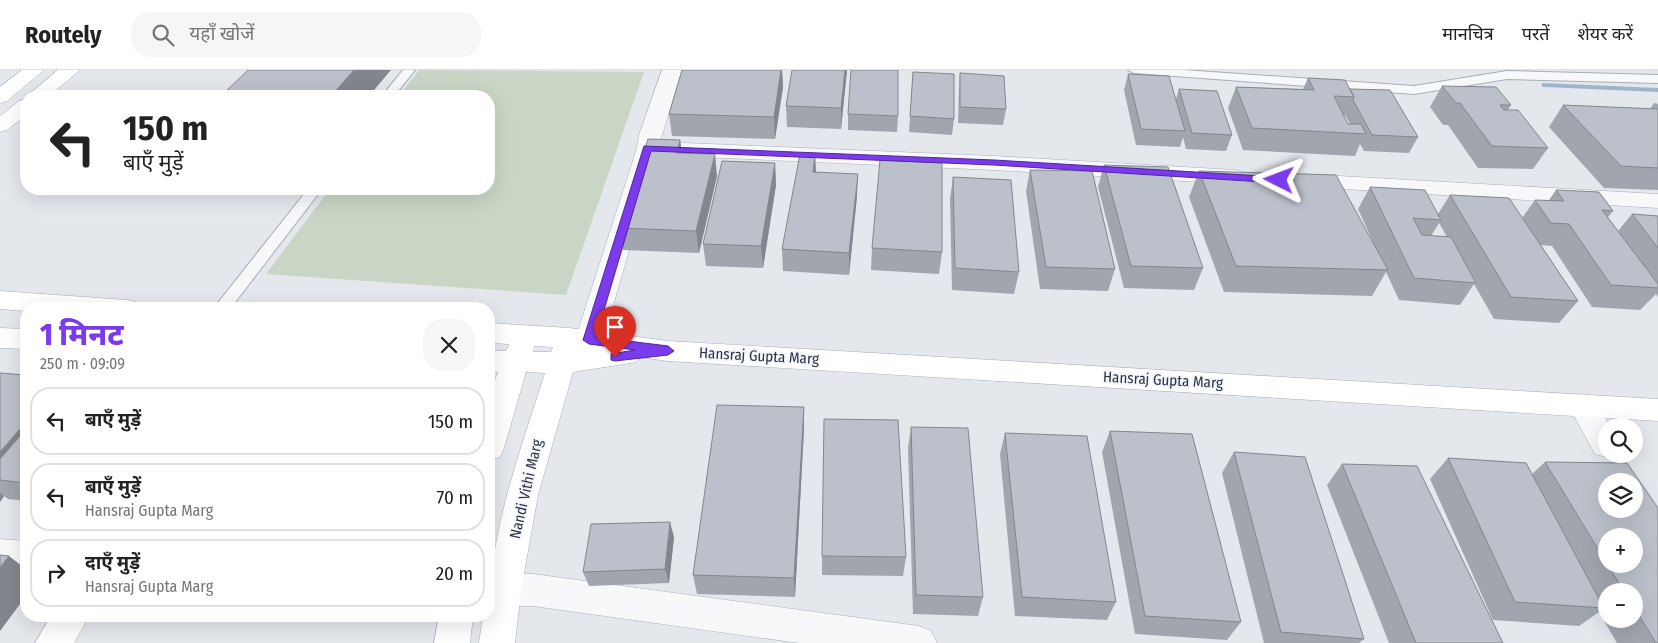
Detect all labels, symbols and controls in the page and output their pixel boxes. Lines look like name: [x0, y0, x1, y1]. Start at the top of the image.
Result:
search box: [131, 12, 481, 57]
text: Routely: [25, 21, 101, 49]
icon: search: [149, 21, 177, 49]
text: यहाँ खोजें: [189, 22, 254, 45]
text: मानचित्र: [1442, 23, 1494, 45]
text: परतें: [1522, 23, 1550, 45]
text: शेयर करें: [1578, 23, 1633, 45]
text: 150 m: [123, 107, 208, 149]
icon: left: [40, 110, 105, 175]
text: बाएँ मुड़ें: [123, 149, 184, 176]
position arrow: [1252, 153, 1304, 205]
pin: [594, 306, 636, 357]
icon: arrive: [601, 313, 629, 341]
text: 1 मिनट: [40, 317, 124, 353]
button: close: [423, 319, 475, 371]
street label: Hansraj Gupta Marg: [699, 344, 819, 368]
text: 250 m · 09:09: [40, 354, 125, 373]
street label: Hansraj Gupta Marg: [1103, 368, 1223, 392]
icon: left: [42, 407, 70, 435]
text: बाएँ मुड़ें: [85, 408, 141, 431]
text: 150 m: [428, 410, 473, 433]
map controls: [1598, 418, 1643, 628]
button: search: [1598, 418, 1643, 463]
street label: Nandi Vithi Marg: [506, 438, 546, 540]
button: layers: [1598, 473, 1643, 518]
text: बाएँ मुड़ें: [85, 475, 141, 498]
icon: left: [42, 483, 70, 511]
text: 70 m: [437, 486, 473, 509]
text: Hansraj Gupta Marg: [85, 501, 213, 520]
button: +: [1598, 528, 1643, 573]
text: दाएँ मुड़ें: [85, 551, 140, 574]
icon: right: [42, 559, 70, 587]
text: 20 m: [436, 562, 473, 585]
text: Hansraj Gupta Marg: [85, 577, 213, 596]
button: −: [1598, 583, 1643, 628]

